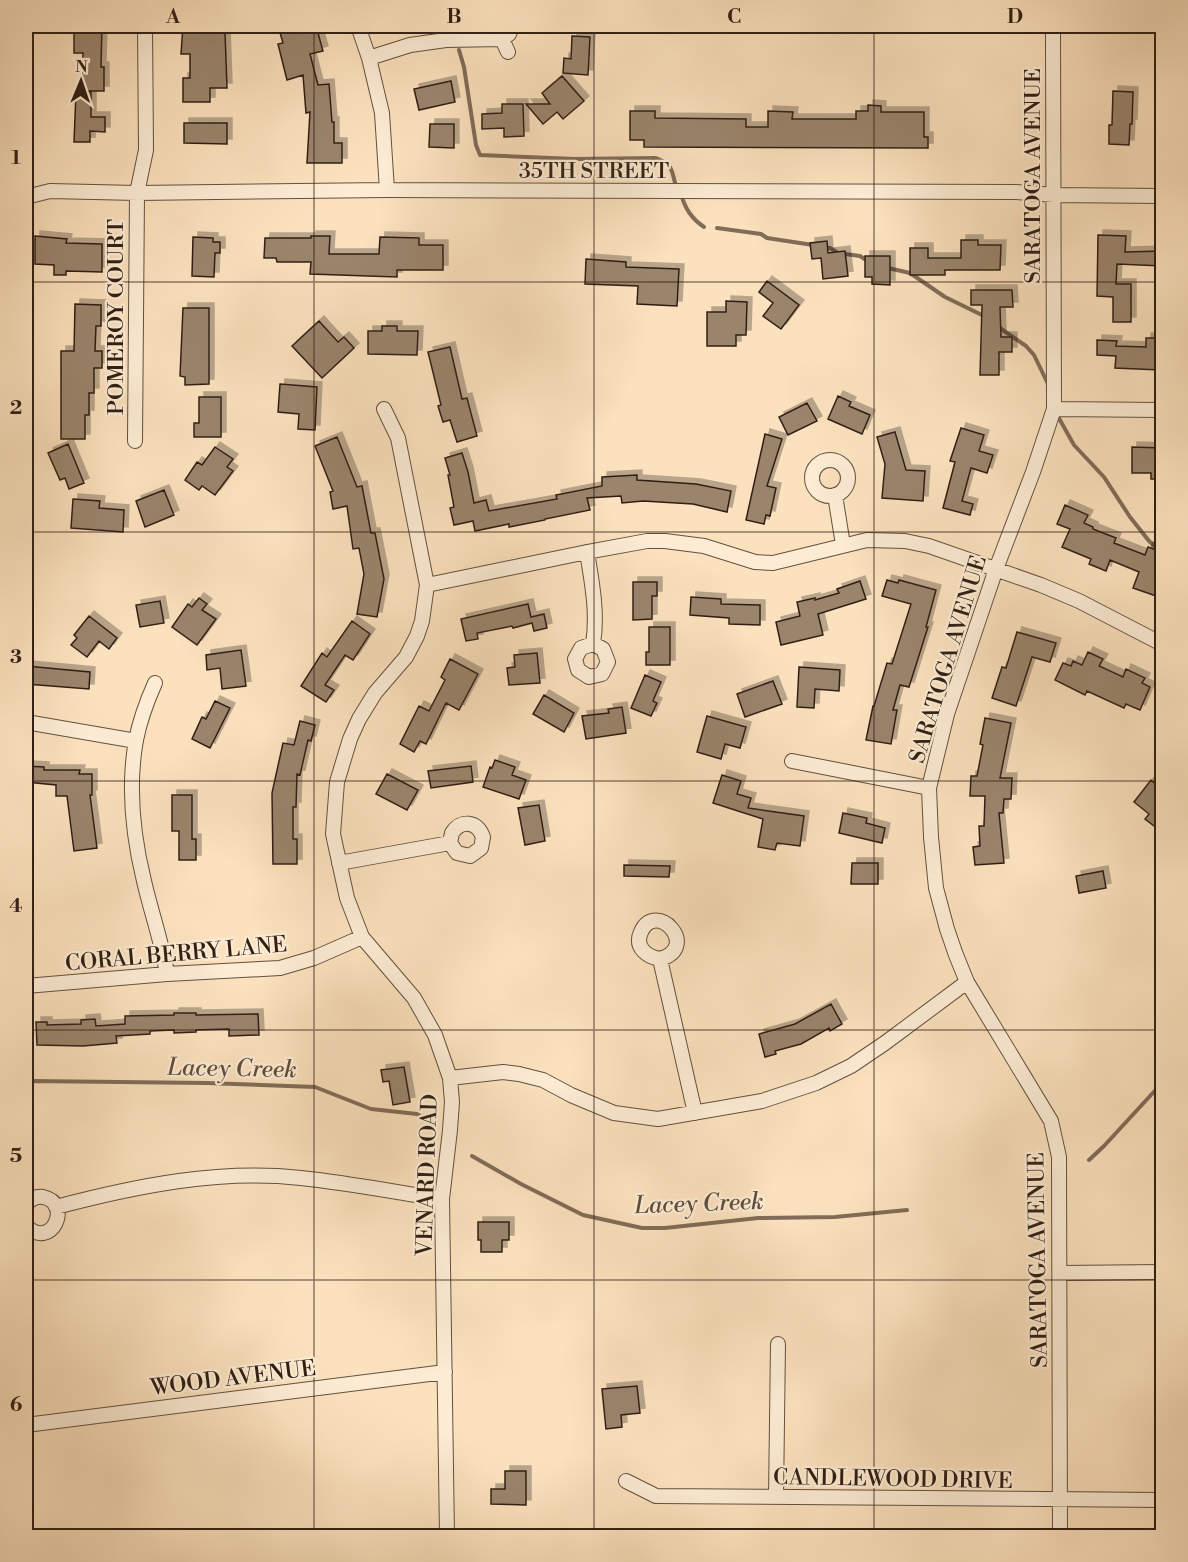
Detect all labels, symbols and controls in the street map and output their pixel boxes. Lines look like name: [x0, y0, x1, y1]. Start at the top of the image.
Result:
text: A: [165, 5, 181, 30]
text: B: [446, 5, 462, 30]
text: C: [727, 5, 741, 30]
text: D: [1007, 5, 1023, 30]
north arrow: [51, 51, 111, 111]
text: N: [75, 57, 89, 77]
street label: SARATOGA AVENUE: [1020, 68, 1047, 284]
text: 1: [11, 146, 21, 171]
street label: 35TH STREET: [519, 158, 669, 185]
street label: POMEROY COURT: [103, 219, 130, 415]
text: 2: [10, 396, 22, 421]
street label: SARATOGA AVENUE: [904, 552, 993, 767]
text: 3: [10, 645, 22, 670]
text: 4: [9, 894, 23, 919]
street label: CORAL BERRY LANE: [64, 931, 288, 978]
water label: Lacey Creek: [166, 1053, 297, 1085]
street label: VENARD ROAD: [411, 1093, 444, 1258]
text: 5: [10, 1144, 22, 1169]
street label: SARATOGA AVENUE: [1023, 1152, 1054, 1368]
water label: Lacey Creek: [633, 1187, 764, 1221]
street label: WOOD AVENUE: [148, 1355, 317, 1402]
text: 6: [10, 1393, 23, 1418]
street label: CANDLEWOOD DRIVE: [773, 1464, 1013, 1495]

